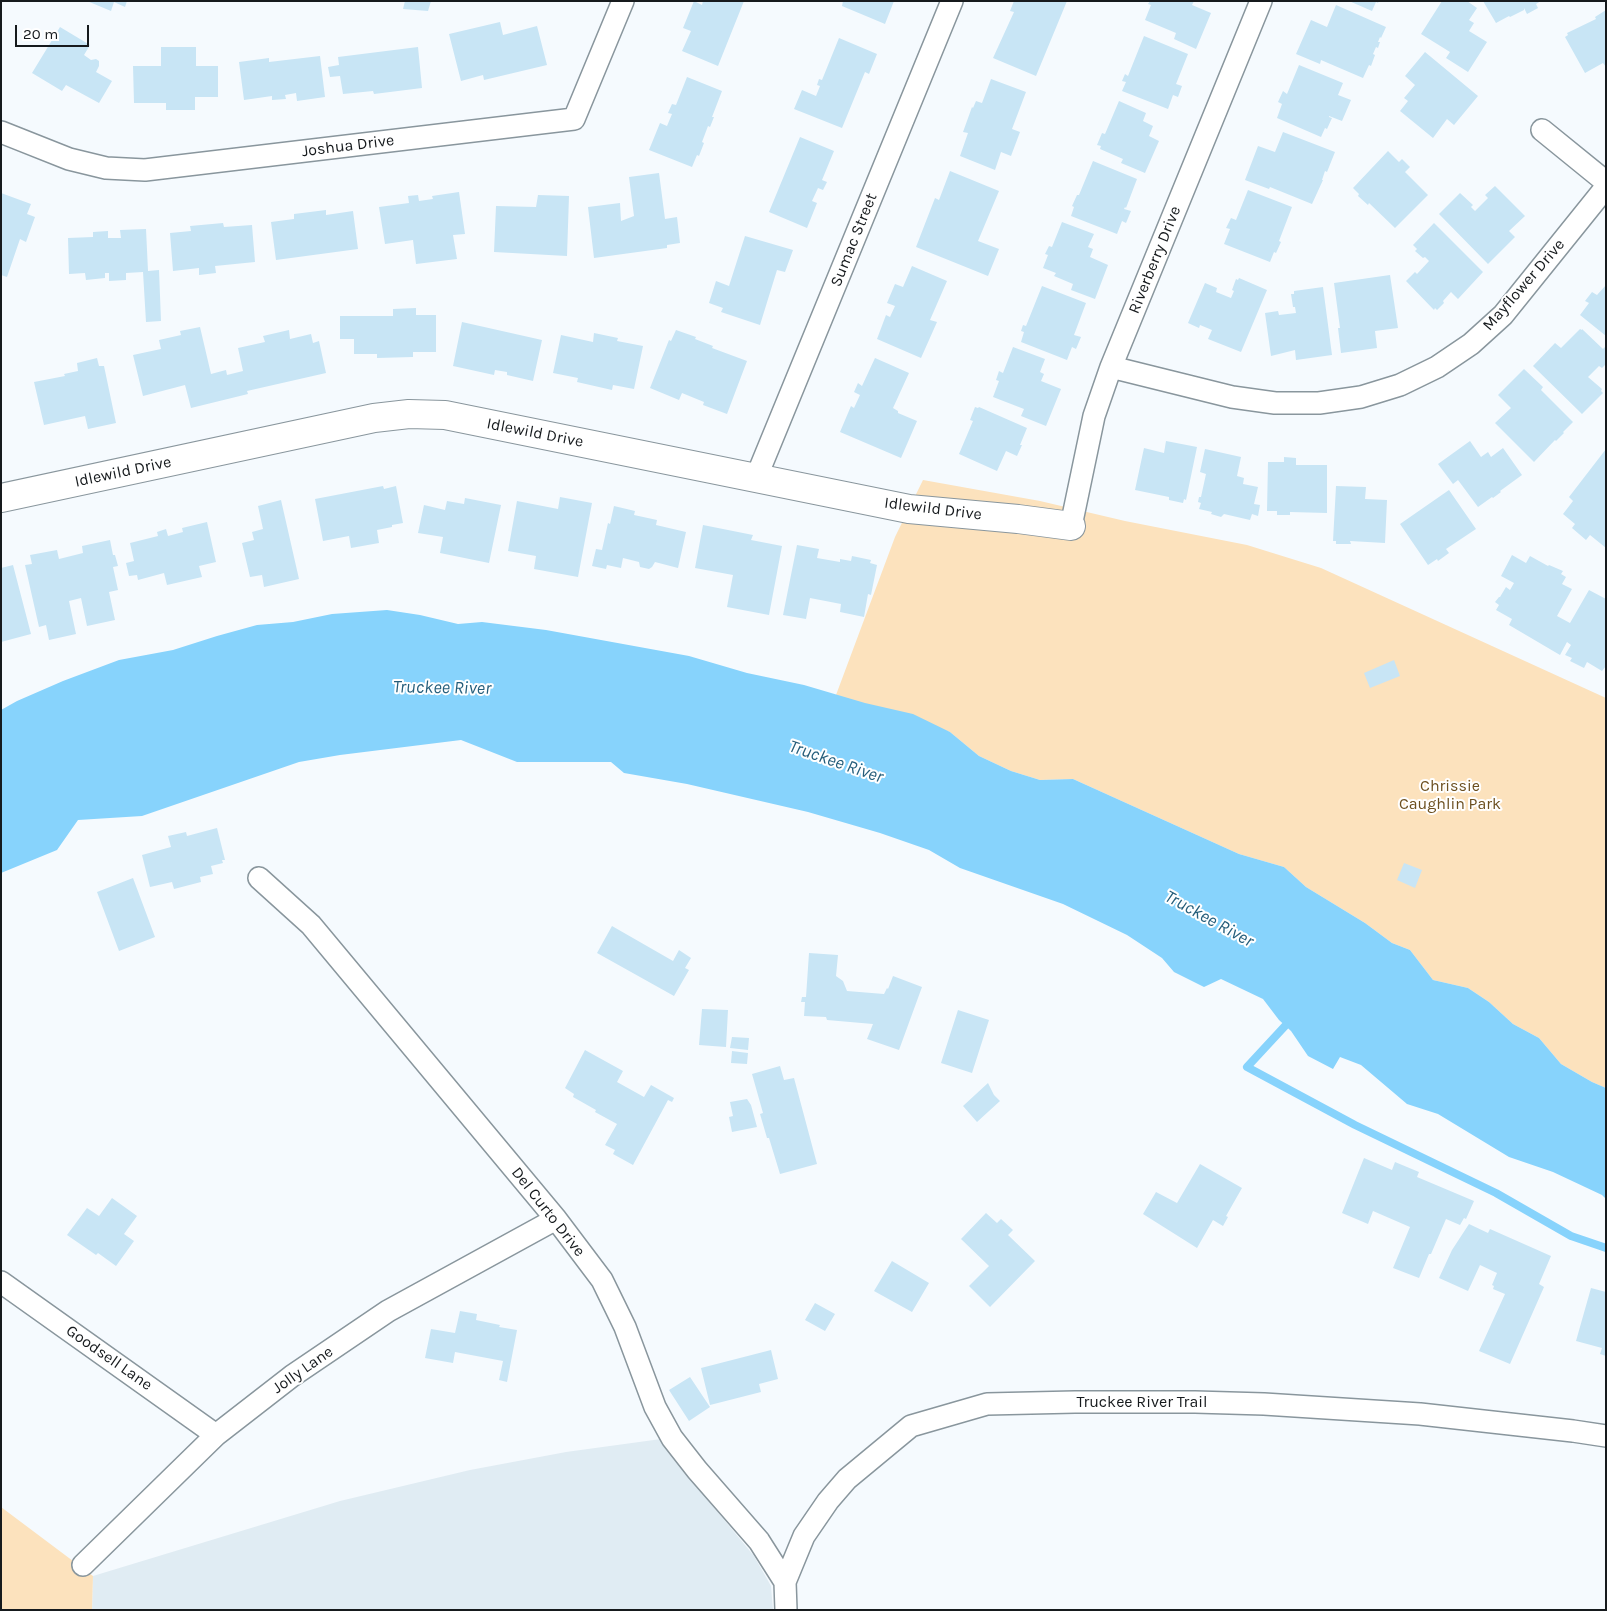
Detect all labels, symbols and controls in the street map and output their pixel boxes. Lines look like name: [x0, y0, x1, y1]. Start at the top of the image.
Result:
scale bar: [18, 15, 91, 47]
text: 20 m: [23, 25, 58, 43]
street label: Joshua Drive: [301, 131, 395, 161]
street label: Sumac Street: [827, 190, 881, 290]
street label: Riverberry Drive: [1125, 203, 1185, 317]
street label: Mayflower Drive: [1479, 235, 1569, 335]
street label: Idlewild Drive: [485, 414, 585, 452]
street label: Idlewild Drive: [73, 452, 173, 492]
street label: Idlewild Drive: [883, 493, 983, 525]
water label: Truckee River: [393, 676, 491, 700]
water label: Truckee River: [786, 736, 886, 788]
park label: Chrissie Caughlin Park: [1399, 776, 1501, 814]
water label: Truckee River: [1161, 886, 1257, 952]
street label: Del Curto Drive: [507, 1163, 589, 1261]
street label: Goodsell Lane: [62, 1321, 156, 1395]
street label: Jolly Lane: [269, 1342, 337, 1398]
street label: Truckee River Trail: [1077, 1392, 1207, 1412]

